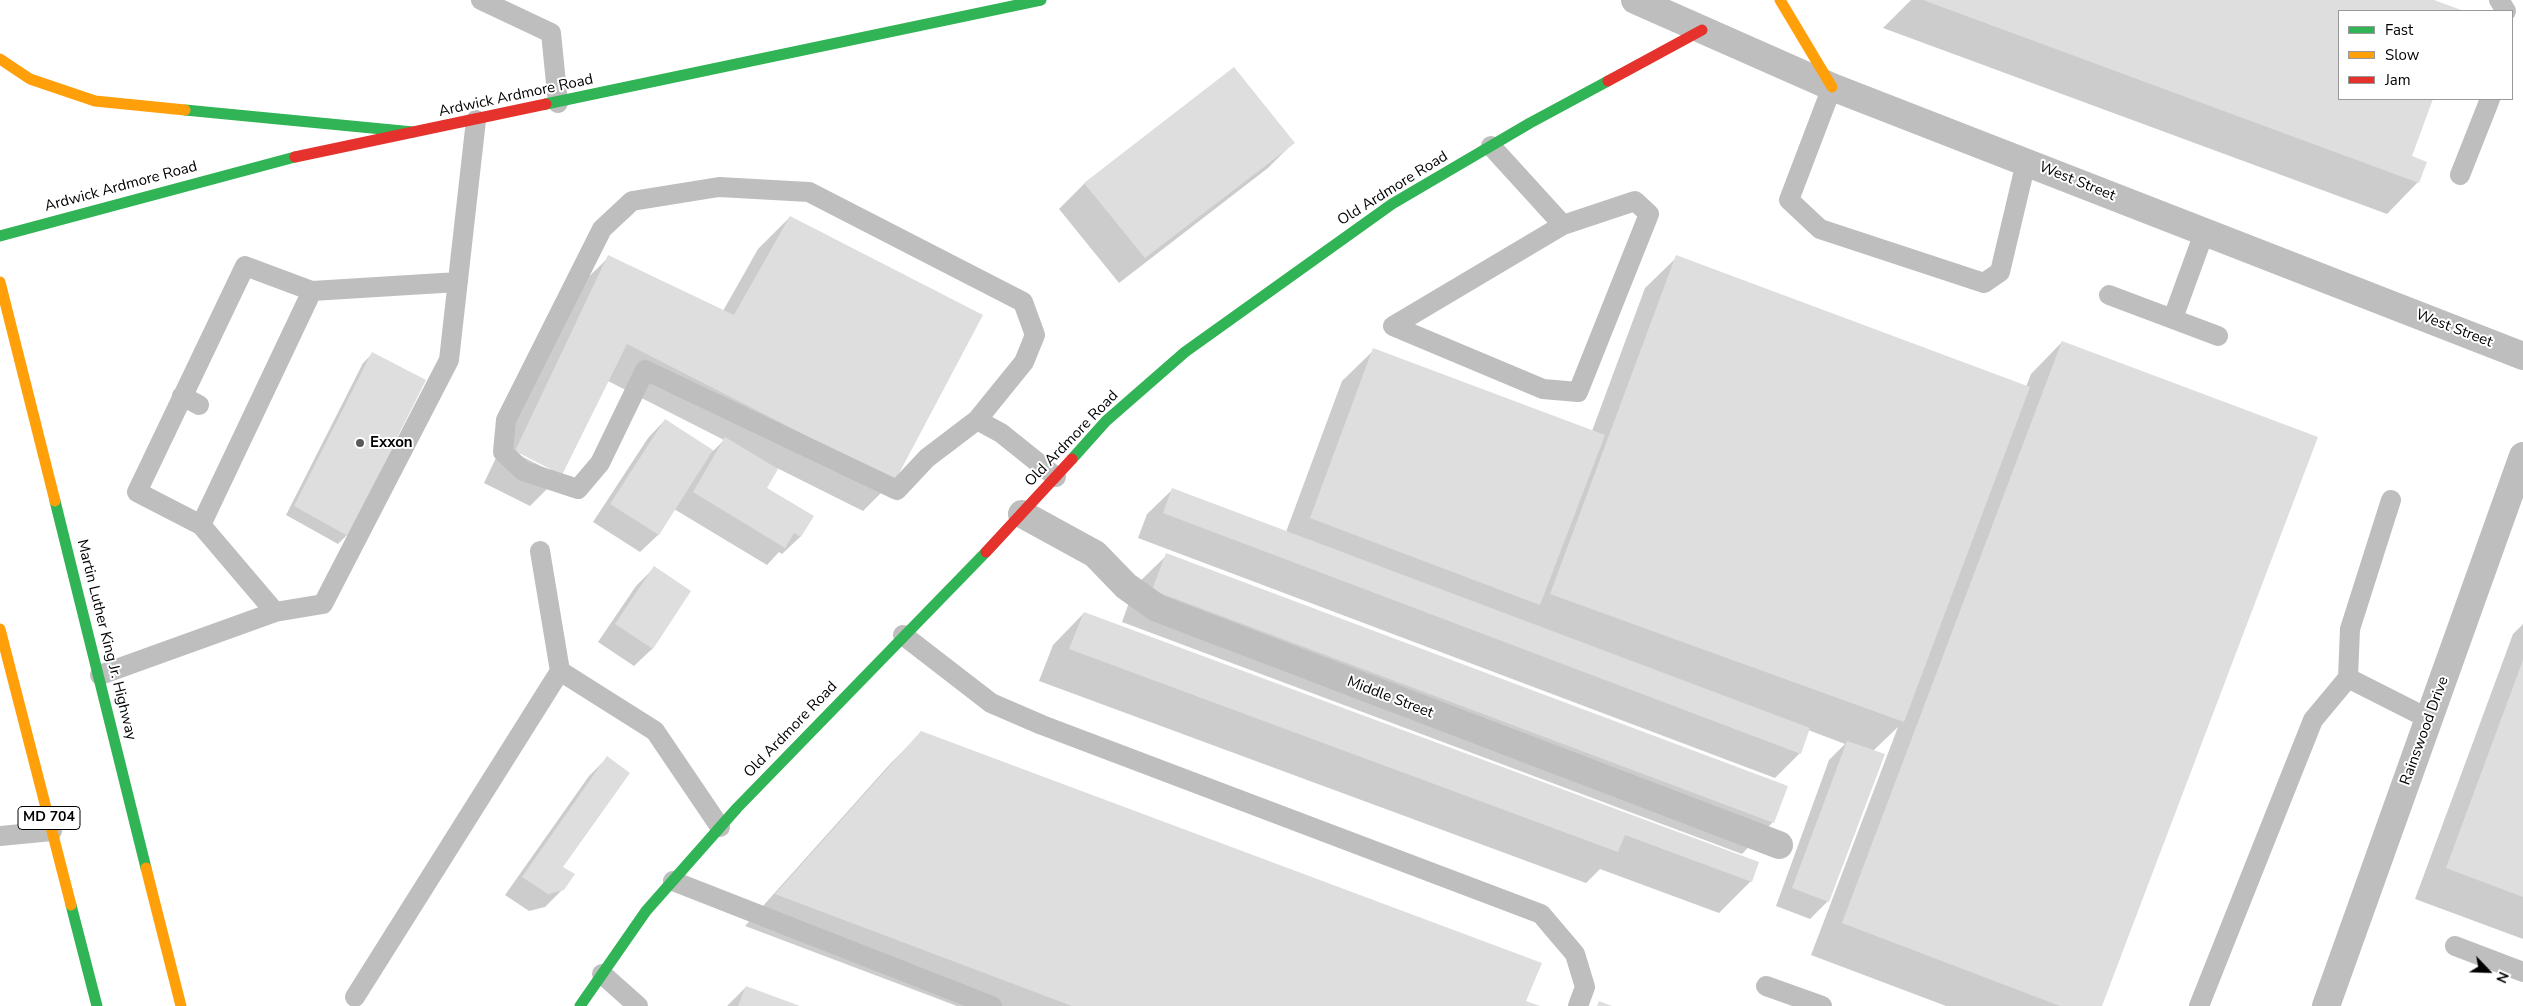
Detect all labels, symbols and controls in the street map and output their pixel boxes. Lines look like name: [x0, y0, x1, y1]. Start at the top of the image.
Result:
legend: [2338, 10, 2513, 100]
text: Fast: [2385, 20, 2413, 40]
text: Slow: [2385, 45, 2419, 65]
text: Jam: [2385, 70, 2411, 90]
street label: Ardwick Ardmore Road: [437, 71, 595, 121]
street label: Old Ardmore Road: [1335, 148, 1451, 230]
street label: Ardwick Ardmore Road: [43, 158, 199, 216]
street label: West Street: [2036, 159, 2118, 205]
street label: West Street: [2413, 306, 2495, 352]
street label: Old Ardmore Road: [1022, 387, 1122, 491]
place label: Exxon: [370, 434, 413, 452]
marker: Exxon: [354, 437, 366, 449]
street label: Martin Luther King Jr. Highway: [72, 538, 140, 742]
street label: Middle Street: [1344, 673, 1436, 723]
street label: Rainswood Drive: [2397, 674, 2453, 788]
street label: Old Ardmore Road: [741, 678, 841, 782]
road number: MD 704: [18, 806, 80, 830]
north arrow: [2463, 946, 2513, 996]
text: N: [2491, 969, 2513, 986]

